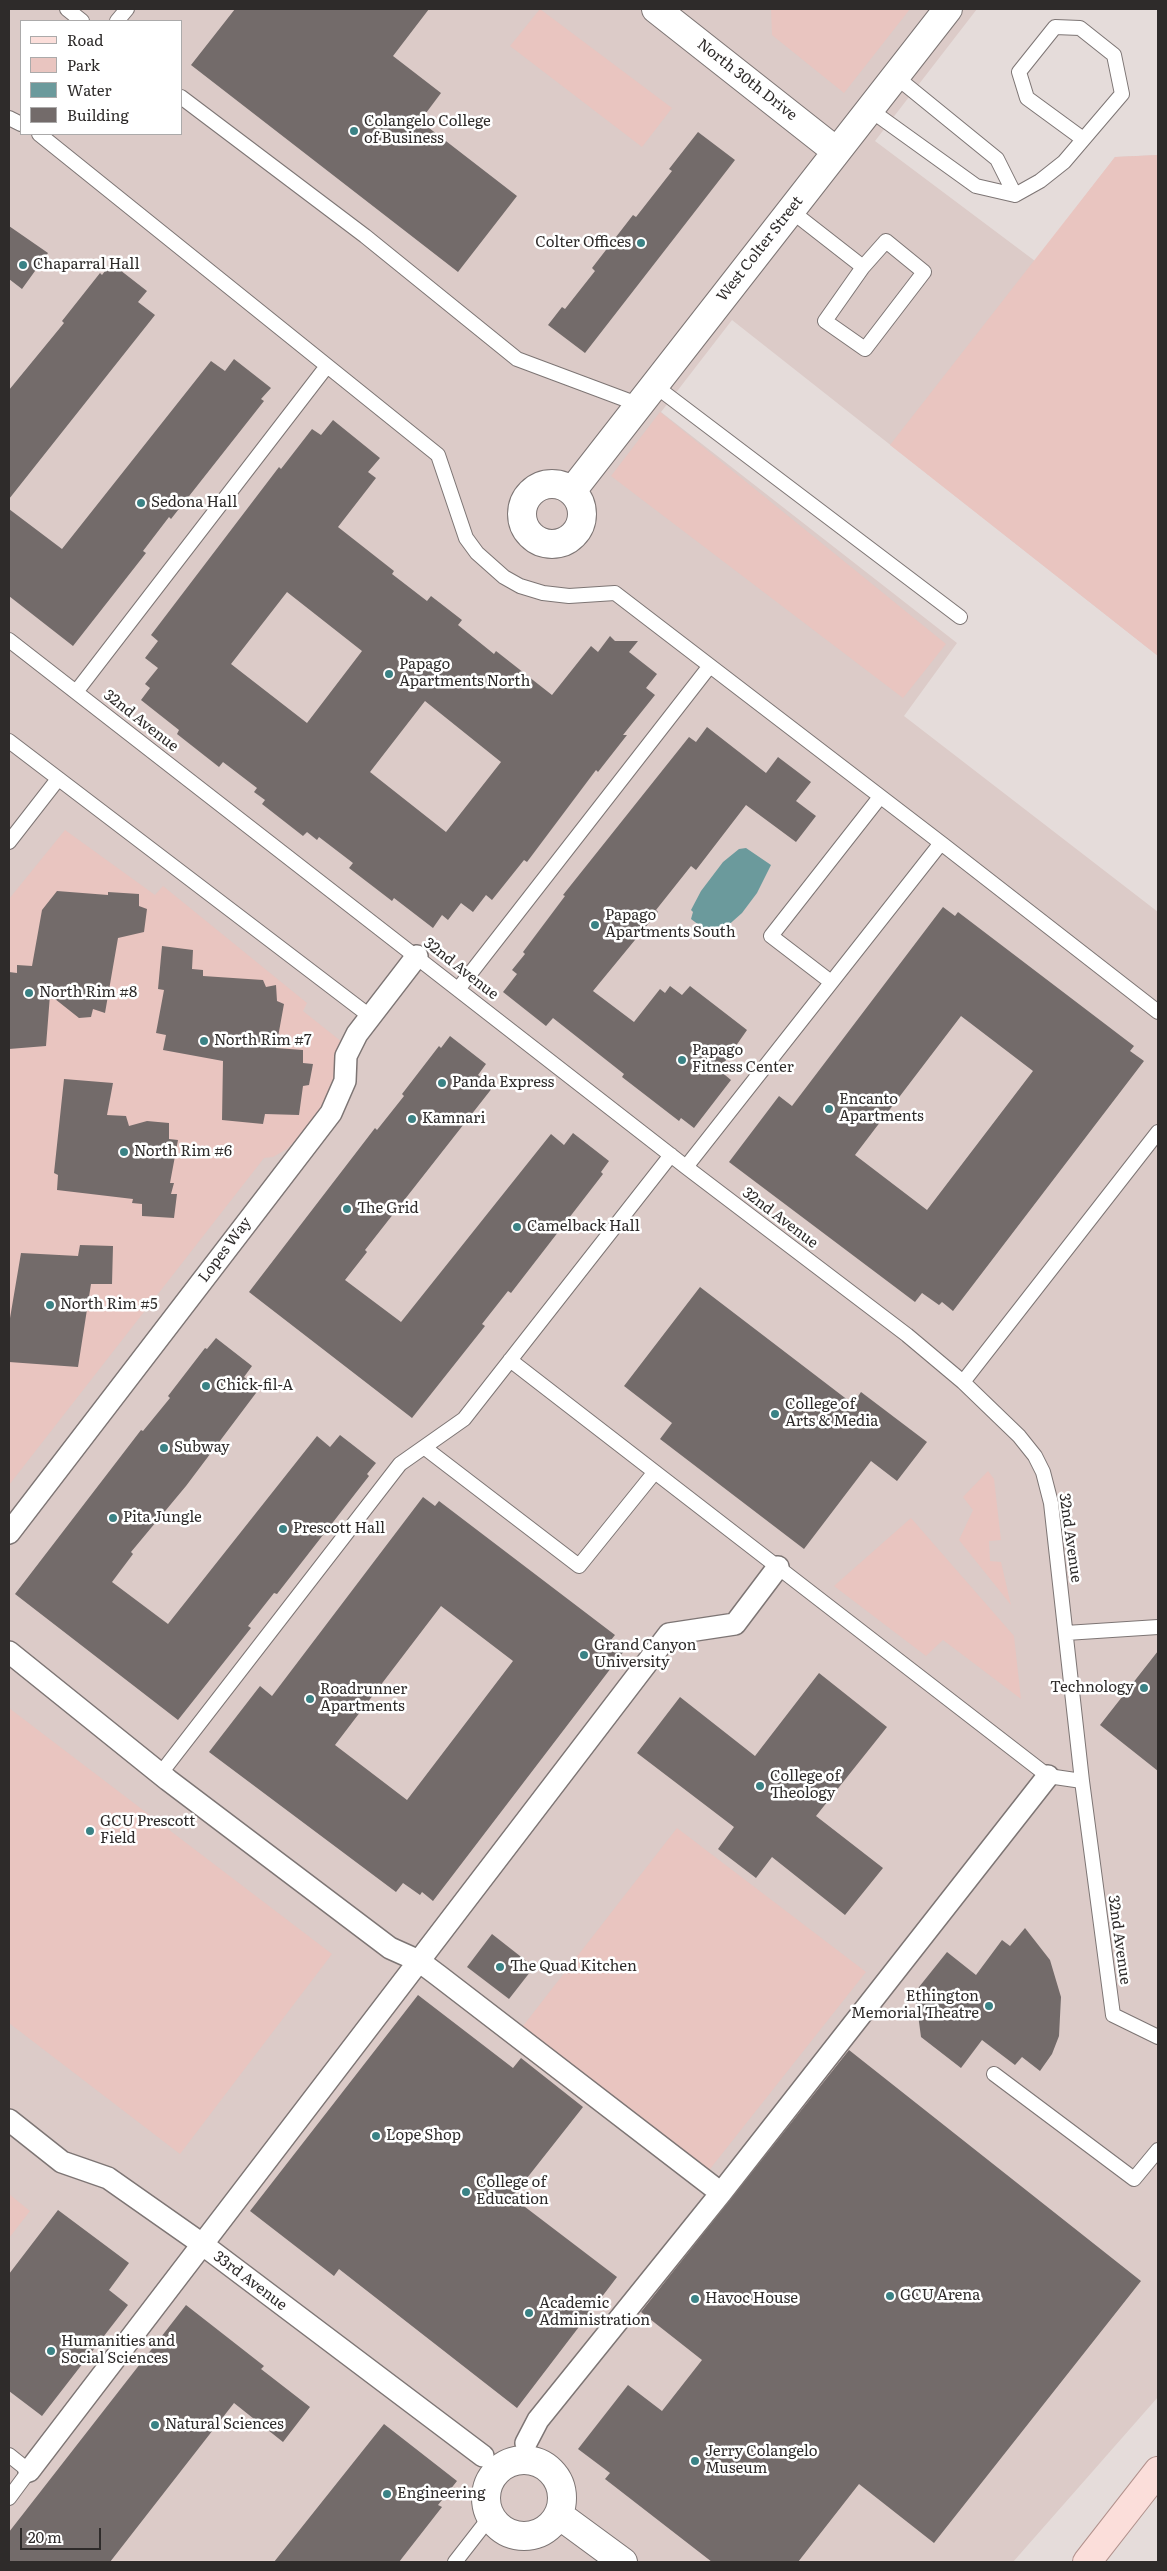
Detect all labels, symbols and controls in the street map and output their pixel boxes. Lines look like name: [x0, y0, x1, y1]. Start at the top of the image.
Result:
legend: [20, 20, 182, 135]
text: Road: [67, 28, 103, 51]
street label: North 30th Drive: [694, 35, 800, 125]
text: Park: [67, 53, 100, 76]
text: Water: [67, 78, 112, 101]
text: Building: [67, 103, 129, 126]
place label: Colangelo College of Business: [364, 113, 491, 148]
marker: Colangelo College of Business: [348, 125, 360, 137]
street label: West Colter Street: [713, 193, 807, 305]
place label: Colter Offices: [535, 234, 631, 252]
marker: Colter Offices: [635, 237, 647, 249]
place label: Chaparral Hall: [33, 256, 139, 274]
marker: Chaparral Hall: [17, 259, 29, 271]
place label: Sedona Hall: [151, 494, 237, 512]
marker: Sedona Hall: [135, 497, 147, 509]
place label: Papago Apartments North: [399, 656, 530, 691]
marker: Papago Apartments North: [383, 668, 395, 680]
street label: 32nd Avenue: [100, 686, 182, 756]
place label: Papago Apartments South: [605, 907, 736, 942]
marker: Papago Apartments South: [589, 919, 601, 931]
street label: 32nd Avenue: [420, 934, 502, 1004]
place label: North Rim #8: [39, 984, 137, 1002]
marker: North Rim #8: [23, 987, 35, 999]
place label: North Rim #7: [214, 1032, 312, 1050]
marker: North Rim #7: [198, 1035, 210, 1047]
place label: Papago Fitness Center: [692, 1042, 794, 1077]
marker: Papago Fitness Center: [676, 1054, 688, 1066]
place label: Panda Express: [452, 1074, 554, 1092]
marker: Panda Express: [436, 1077, 448, 1089]
place label: Encanto Apartments: [839, 1091, 924, 1126]
marker: Encanto Apartments: [823, 1103, 835, 1115]
place label: Kamnari: [422, 1110, 485, 1128]
marker: Kamnari: [406, 1113, 418, 1125]
place label: North Rim #6: [134, 1143, 232, 1161]
marker: North Rim #6: [118, 1146, 130, 1158]
street label: 32nd Avenue: [739, 1184, 821, 1252]
place label: The Grid: [357, 1200, 419, 1218]
marker: The Grid: [341, 1203, 353, 1215]
street label: Lopes Way: [195, 1214, 255, 1286]
place label: Camelback Hall: [527, 1218, 640, 1236]
marker: Camelback Hall: [511, 1221, 523, 1233]
place label: North Rim #5: [60, 1296, 158, 1314]
marker: North Rim #5: [44, 1299, 56, 1311]
place label: Chick-fil-A: [216, 1377, 293, 1395]
marker: Chick-fil-A: [200, 1380, 212, 1392]
place label: College of Arts & Media: [785, 1396, 878, 1431]
marker: College of Arts & Media: [769, 1408, 781, 1420]
place label: Subway: [174, 1439, 230, 1457]
marker: Subway: [158, 1442, 170, 1454]
street label: 32nd Avenue: [1055, 1492, 1085, 1584]
place label: Pita Jungle: [123, 1509, 202, 1527]
marker: Pita Jungle: [107, 1512, 119, 1524]
place label: Prescott Hall: [293, 1520, 385, 1538]
marker: Prescott Hall: [277, 1523, 289, 1535]
place label: Grand Canyon University: [594, 1637, 697, 1672]
marker: Grand Canyon University: [578, 1649, 590, 1661]
place label: Technology: [1050, 1679, 1134, 1697]
place label: Roadrunner Apartments: [320, 1681, 407, 1716]
marker: Technology: [1138, 1682, 1150, 1694]
marker: Roadrunner Apartments: [304, 1693, 316, 1705]
place label: College of Theology: [770, 1768, 840, 1803]
marker: College of Theology: [754, 1780, 766, 1792]
place label: GCU Prescott Field: [100, 1813, 195, 1848]
marker: GCU Prescott Field: [84, 1825, 96, 1837]
street label: 32nd Avenue: [1104, 1894, 1134, 1986]
place label: The Quad Kitchen: [510, 1958, 637, 1976]
marker: The Quad Kitchen: [494, 1961, 506, 1973]
place label: Ethington Memorial Theatre: [851, 1988, 979, 2023]
marker: Ethington Memorial Theatre: [983, 2000, 995, 2012]
place label: Lope Shop: [386, 2127, 461, 2145]
marker: Lope Shop: [370, 2130, 382, 2142]
place label: College of Education: [476, 2174, 549, 2209]
marker: College of Education: [460, 2186, 472, 2198]
street label: 33rd Avenue: [210, 2247, 290, 2315]
place label: GCU Arena: [900, 2287, 980, 2305]
place label: Havoc House: [705, 2290, 798, 2308]
marker: GCU Arena: [884, 2290, 896, 2302]
marker: Havoc House: [689, 2293, 701, 2305]
place label: Academic Administration: [539, 2295, 650, 2330]
marker: Academic Administration: [523, 2307, 535, 2319]
place label: Humanities and Social Sciences: [61, 2333, 175, 2368]
marker: Humanities and Social Sciences: [45, 2345, 57, 2357]
place label: Natural Sciences: [165, 2416, 284, 2434]
marker: Natural Sciences: [149, 2419, 161, 2431]
place label: Jerry Colangelo Museum: [705, 2443, 817, 2478]
marker: Jerry Colangelo Museum: [689, 2455, 701, 2467]
place label: Engineering: [397, 2485, 485, 2503]
marker: Engineering: [381, 2488, 393, 2500]
scale bar: [22, 2518, 104, 2550]
text: 20 m: [28, 2525, 62, 2548]

